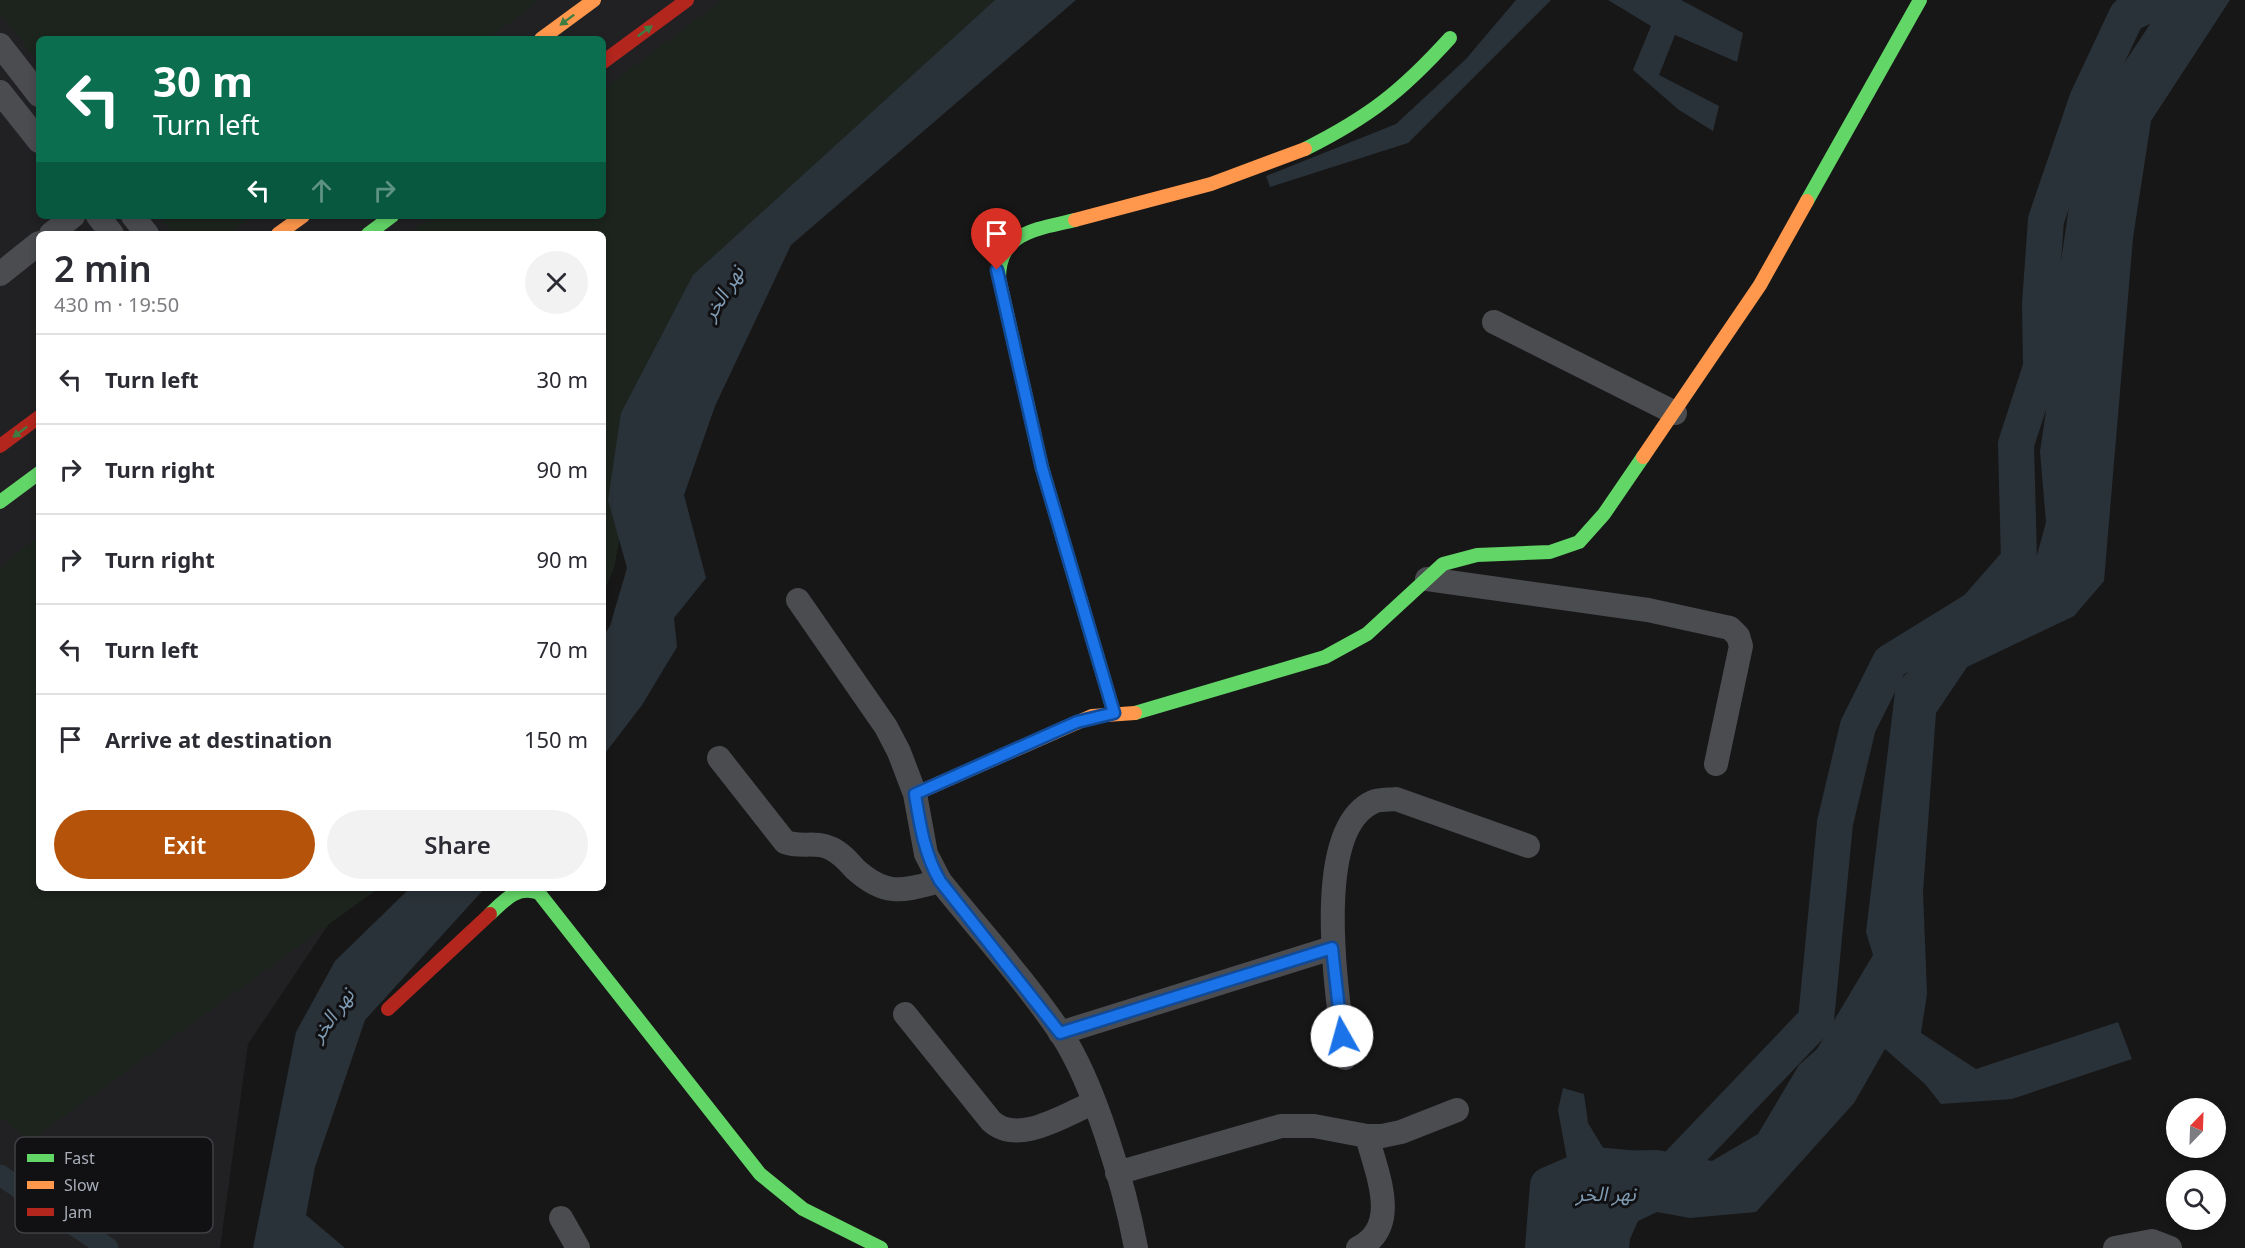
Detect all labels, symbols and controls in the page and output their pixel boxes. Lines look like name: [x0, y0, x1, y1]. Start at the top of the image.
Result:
one-way arrow: [560, 13, 575, 25]
one-way arrow: [637, 25, 653, 37]
text: 30 m: [153, 52, 253, 109]
icon: left: [54, 60, 132, 138]
text: Turn left: [153, 106, 259, 143]
icon: left: [242, 174, 275, 207]
icon: ahead: [305, 174, 338, 207]
icon: right: [368, 174, 401, 207]
pin: [971, 208, 1022, 270]
icon: arrive: [980, 217, 1013, 250]
text: 2 min: [54, 244, 152, 293]
button: close: [525, 251, 588, 314]
water label: نهر الخر: [694, 259, 751, 327]
text: 430 m · 19:50: [54, 291, 179, 318]
icon: left: [54, 363, 87, 396]
text: Turn left: [105, 364, 199, 394]
text: 30 m: [537, 364, 588, 394]
one-way arrow: [12, 425, 27, 437]
icon: right: [54, 453, 87, 486]
text: Turn right: [105, 454, 215, 484]
text: 90 m: [537, 454, 588, 484]
icon: right: [54, 543, 87, 576]
text: Turn right: [105, 544, 215, 574]
text: 90 m: [537, 544, 588, 574]
icon: left: [54, 633, 87, 666]
text: Turn left: [105, 634, 199, 664]
text: 70 m: [537, 634, 588, 664]
icon: arrive: [54, 723, 87, 756]
text: Arrive at destination: [105, 724, 332, 754]
text: 150 m: [524, 724, 588, 754]
button: Exit: [54, 810, 315, 879]
button: Share: [327, 810, 588, 879]
water label: نهر الخر: [302, 981, 361, 1048]
position arrow: [1310, 1004, 1374, 1068]
north arrow: [2166, 1098, 2226, 1158]
map controls: [2166, 1098, 2226, 1230]
legend: [15, 1137, 213, 1233]
text: Fast: [64, 1147, 95, 1169]
button: search: [2166, 1170, 2226, 1230]
text: Slow: [64, 1174, 99, 1196]
water label: نهر الخر: [1574, 1180, 1637, 1207]
text: Jam: [62, 1201, 92, 1223]

